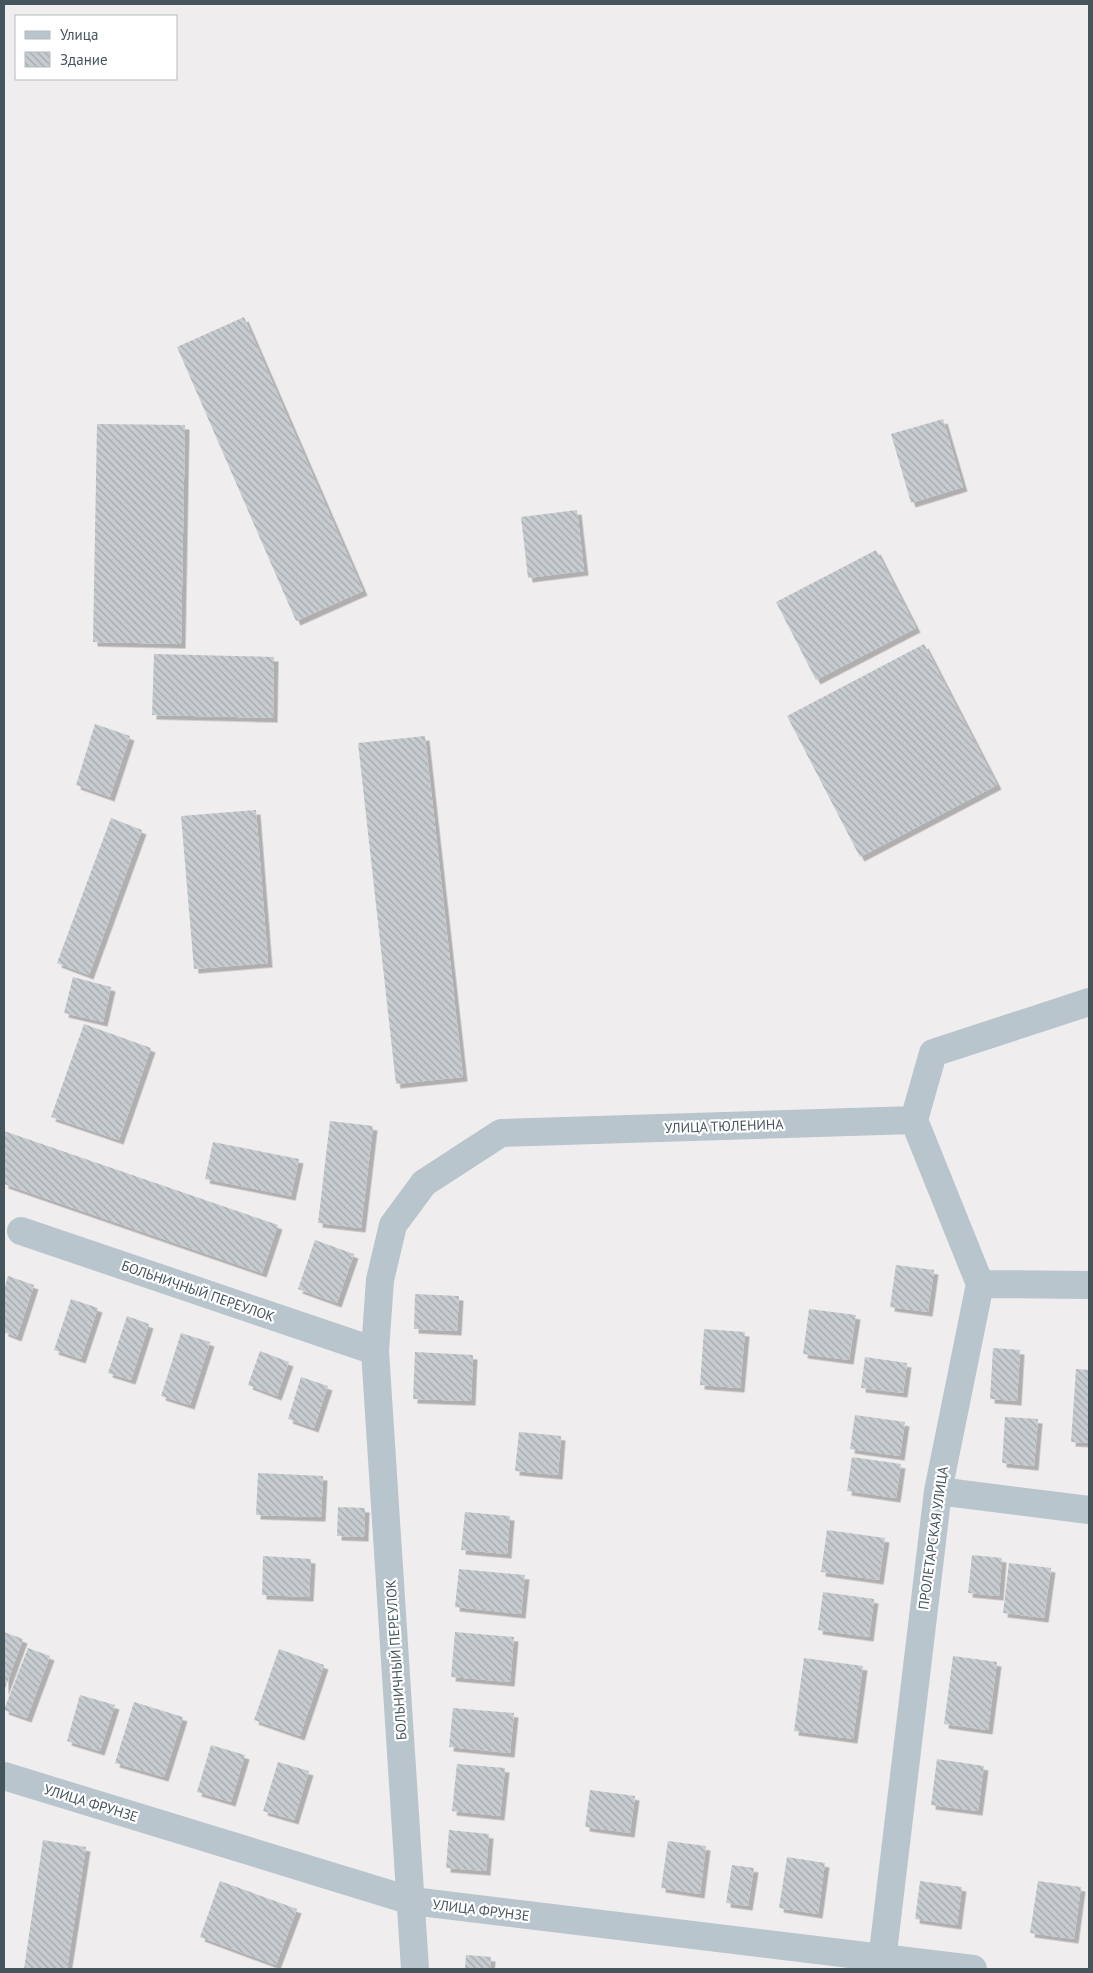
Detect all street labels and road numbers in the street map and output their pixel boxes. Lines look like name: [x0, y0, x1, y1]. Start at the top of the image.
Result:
street label: УЛИЦА ТЮЛЕНИНА: [664, 1115, 785, 1137]
street label: БОЛЬНИЧНЫЙ ПЕРЕУЛОК: [119, 1256, 277, 1326]
street label: ПРОЛЕТАРСКАЯ УЛИЦА: [914, 1464, 952, 1611]
street label: БОЛЬНИЧНЫЙ ПЕРЕУЛОК: [381, 1579, 411, 1741]
street label: УЛИЦА ФРУНЗЕ: [42, 1780, 140, 1826]
street label: УЛИЦА ФРУНЗЕ: [432, 1895, 530, 1925]

